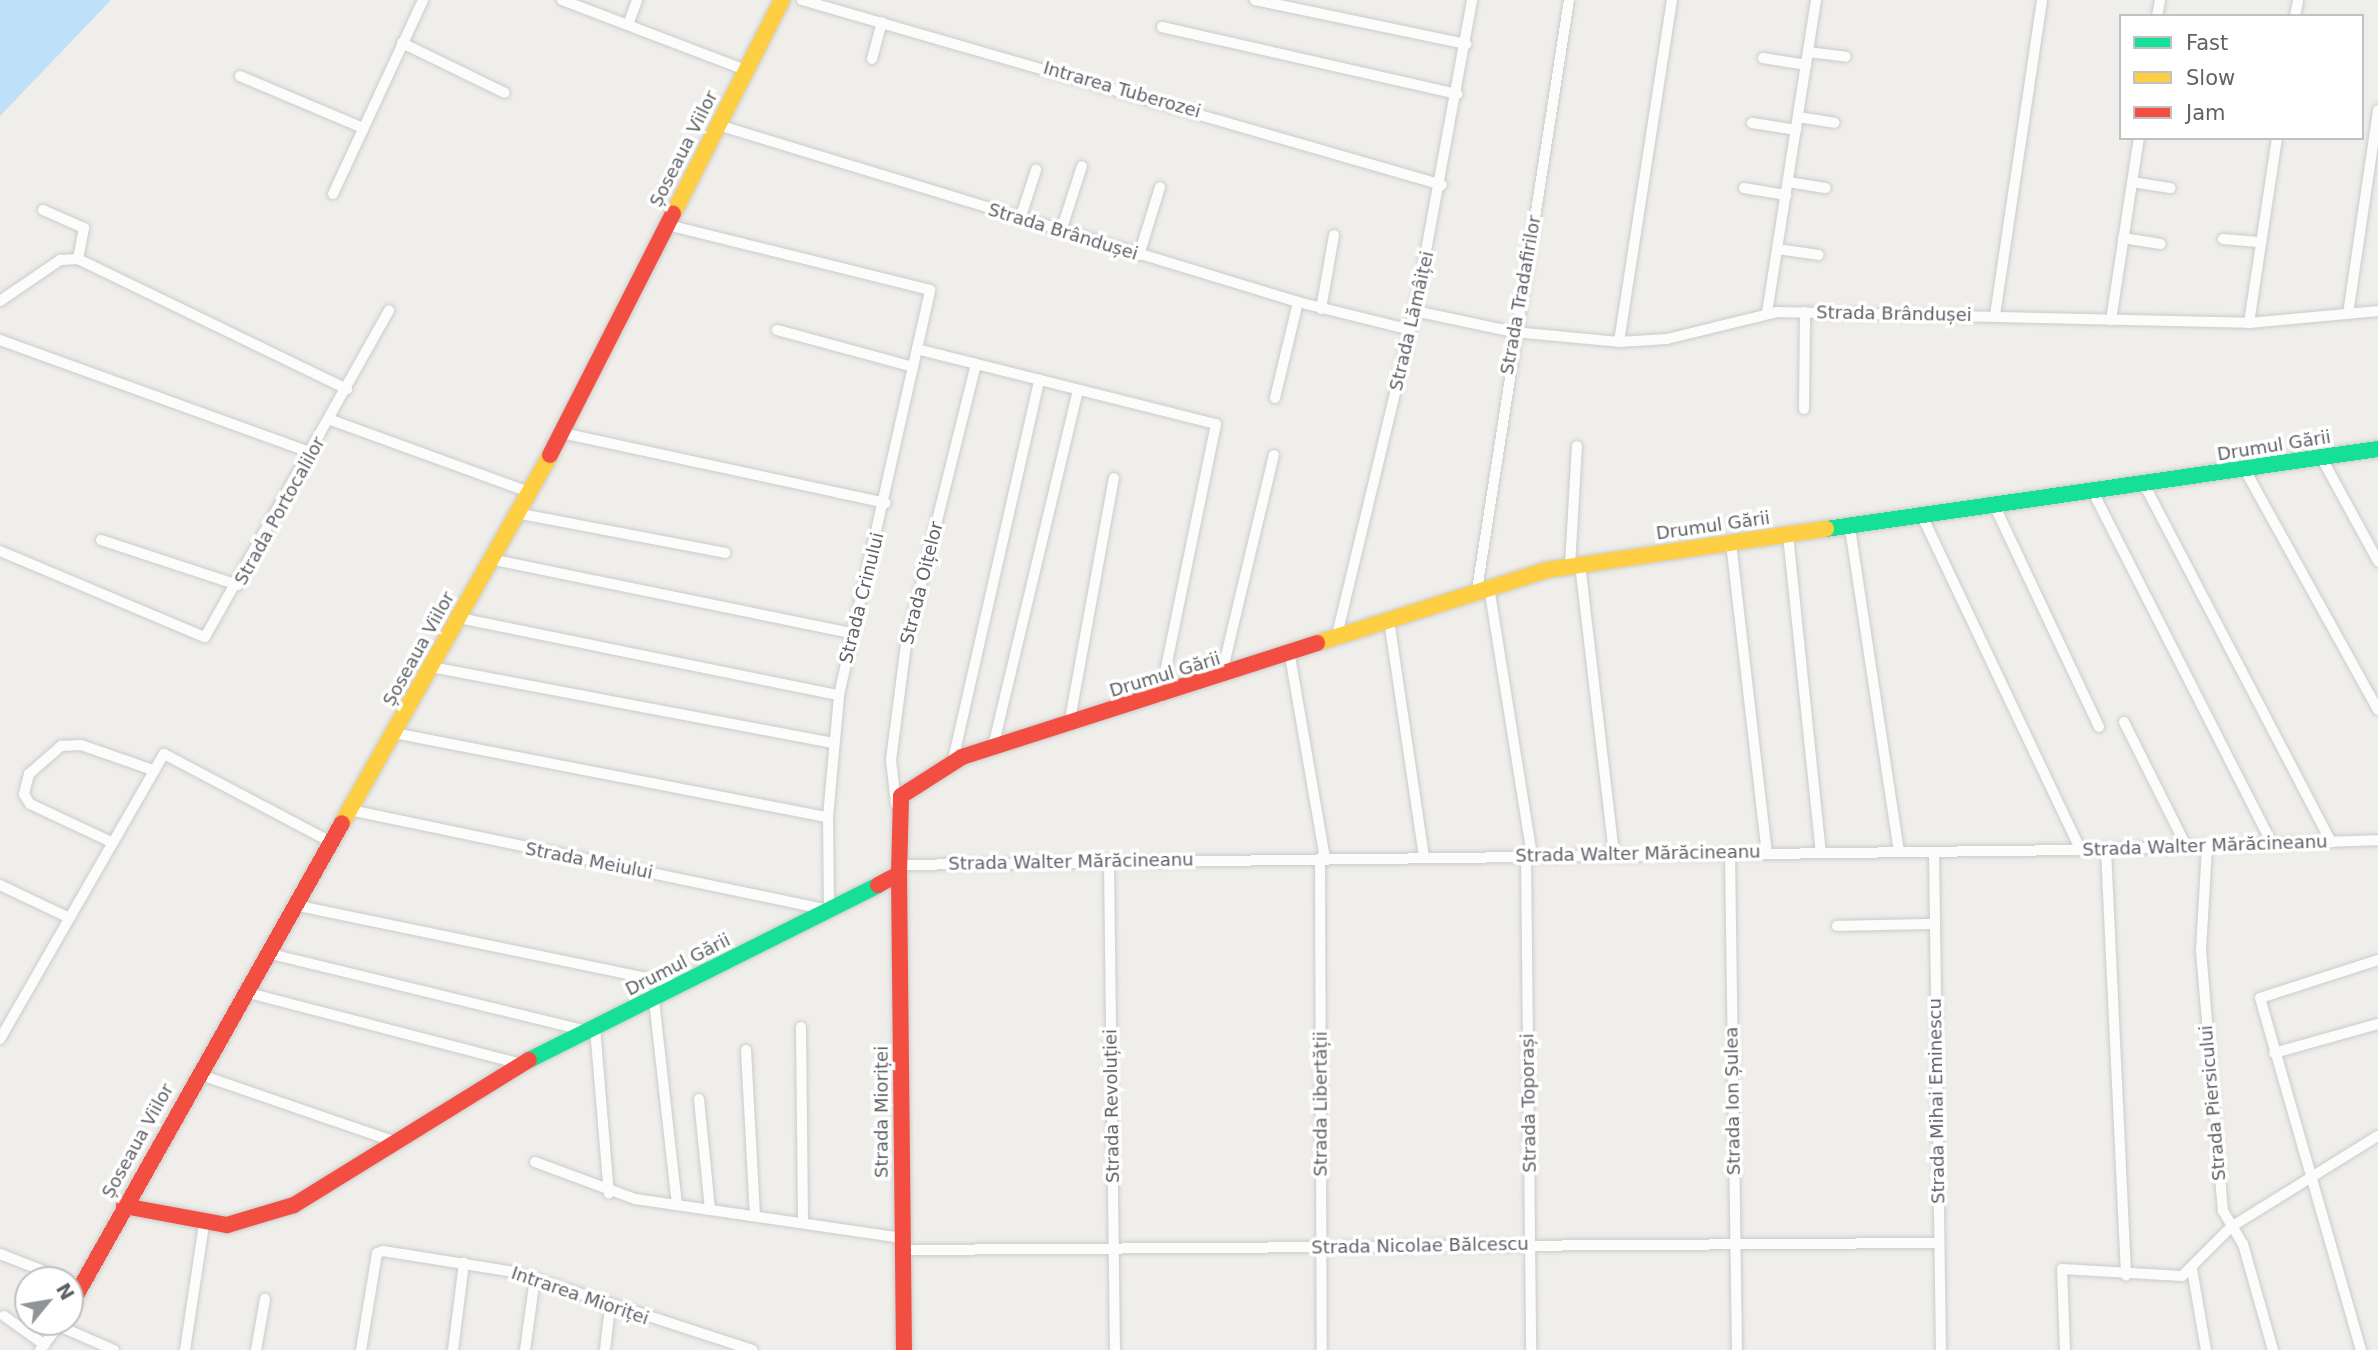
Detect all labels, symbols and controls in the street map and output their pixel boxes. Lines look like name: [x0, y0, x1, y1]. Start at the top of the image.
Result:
legend: [2119, 14, 2364, 140]
text: Fast: [2186, 31, 2228, 55]
street label: Intrarea Tuberozei: [1041, 57, 1203, 123]
text: Slow: [2186, 66, 2235, 90]
street label: Șoseaua Viilor: [645, 87, 723, 211]
text: Jam: [2186, 101, 2226, 125]
street label: Strada Brândușei: [985, 199, 1141, 265]
street label: Strada Tradafirilor: [1496, 214, 1546, 376]
street label: Strada Lămâiței: [1385, 249, 1439, 393]
street label: Strada Brândușei: [1816, 302, 1972, 326]
street label: Drumul Gării: [2216, 426, 2332, 466]
street label: Strada Portocalilor: [230, 433, 330, 589]
street label: Drumul Gării: [1655, 507, 1771, 545]
street label: Strada Oițelor: [896, 519, 948, 647]
street label: Strada Crinului: [835, 530, 889, 666]
street label: Șoseaua Viilor: [379, 588, 459, 710]
street label: Drumul Gării: [1107, 648, 1223, 702]
street label: Strada Walter Mărăcineanu: [2082, 831, 2328, 861]
street label: Strada Meiului: [523, 838, 655, 884]
street label: Strada Walter Mărăcineanu: [1515, 841, 1761, 867]
street label: Strada Walter Mărăcineanu: [948, 849, 1194, 875]
street label: Drumul Gării: [622, 929, 734, 1001]
street label: Strada Mihai Eminescu: [1924, 998, 1950, 1204]
street label: Strada Piersicului: [2195, 1024, 2231, 1182]
street label: Strada Ion Șulea: [1721, 1027, 1745, 1175]
street label: Strada Revoluției: [1100, 1029, 1124, 1183]
street label: Strada Libertății: [1310, 1031, 1332, 1177]
street label: Strada Toporași: [1517, 1033, 1541, 1173]
street label: Strada Mioriței: [871, 1046, 893, 1178]
street label: Șoseaua Viilor: [98, 1080, 178, 1202]
street label: Strada Nicolae Bălcescu: [1311, 1233, 1529, 1259]
street label: Intrarea Mioriței: [508, 1262, 652, 1330]
north arrow: [14, 1266, 84, 1336]
text: N: [52, 1279, 79, 1304]

